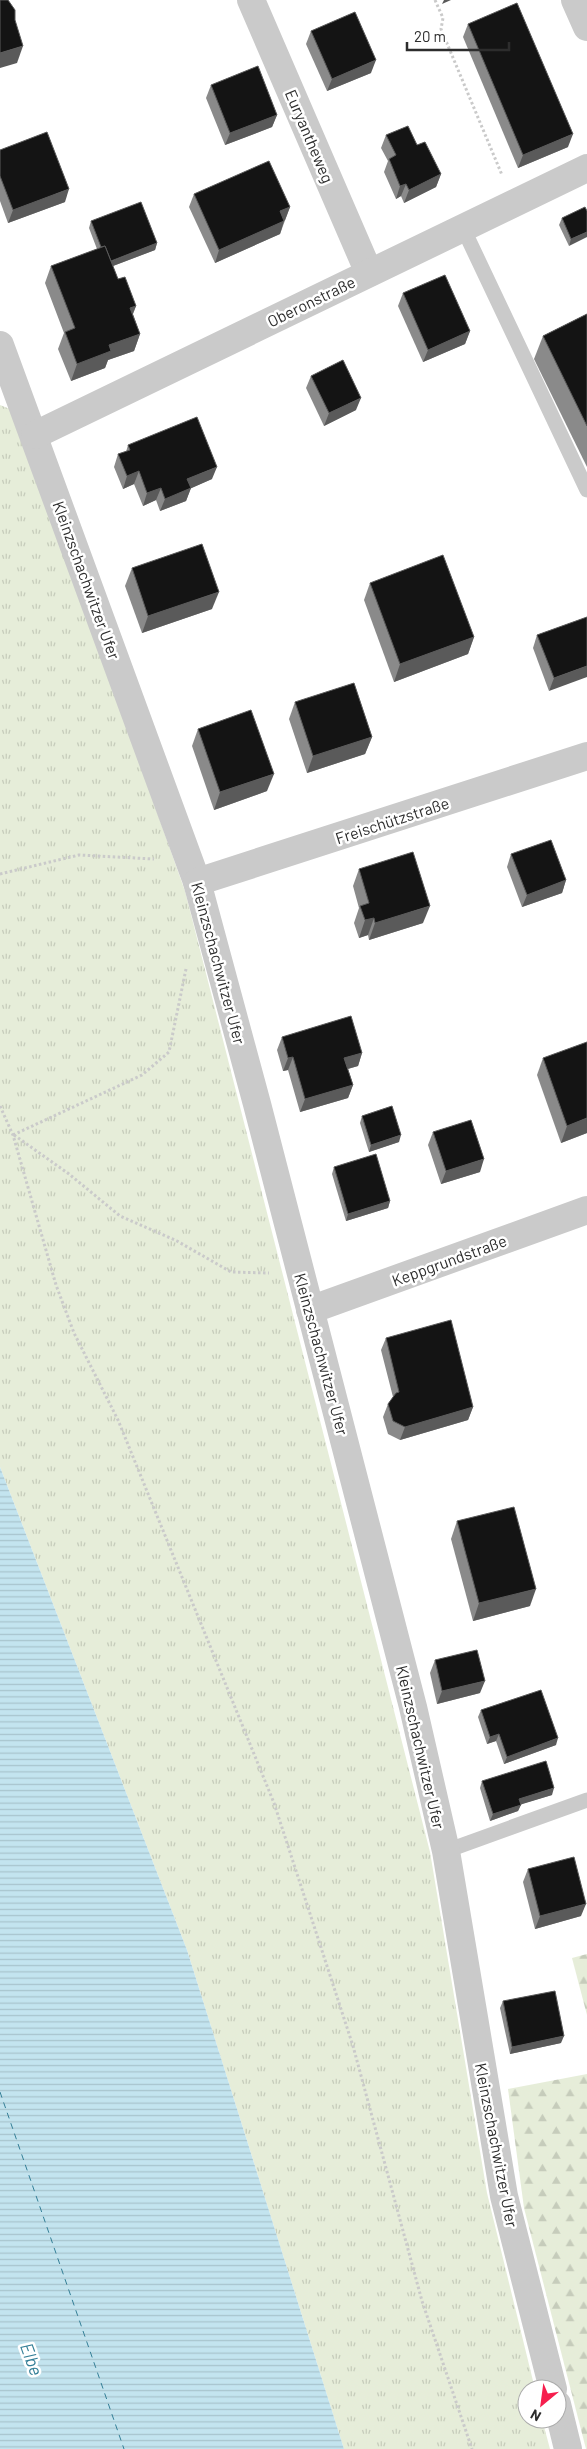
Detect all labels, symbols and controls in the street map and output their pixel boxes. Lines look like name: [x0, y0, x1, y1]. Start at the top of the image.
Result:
scale bar: [407, 20, 510, 52]
text: 20 m: [414, 27, 446, 45]
street label: Euryantheweg: [282, 86, 338, 186]
street label: Oberonstraße: [264, 272, 358, 330]
street label: Kleinzschachwitzer Ufer: [49, 498, 125, 662]
street label: Freischützstraße: [333, 793, 451, 847]
street label: Kleinzschachwitzer Ufer: [188, 880, 250, 1046]
street label: Keppgrundstraße: [389, 1230, 509, 1290]
street label: Kleinzschachwitzer Ufer: [291, 1271, 353, 1437]
street label: Kleinzschachwitzer Ufer: [393, 1663, 449, 1831]
street label: Kleinzschachwitzer Ufer: [472, 2061, 522, 2229]
water label: Elbe: [16, 2340, 48, 2378]
north arrow: [517, 2379, 567, 2429]
text: N: [527, 2406, 544, 2425]

